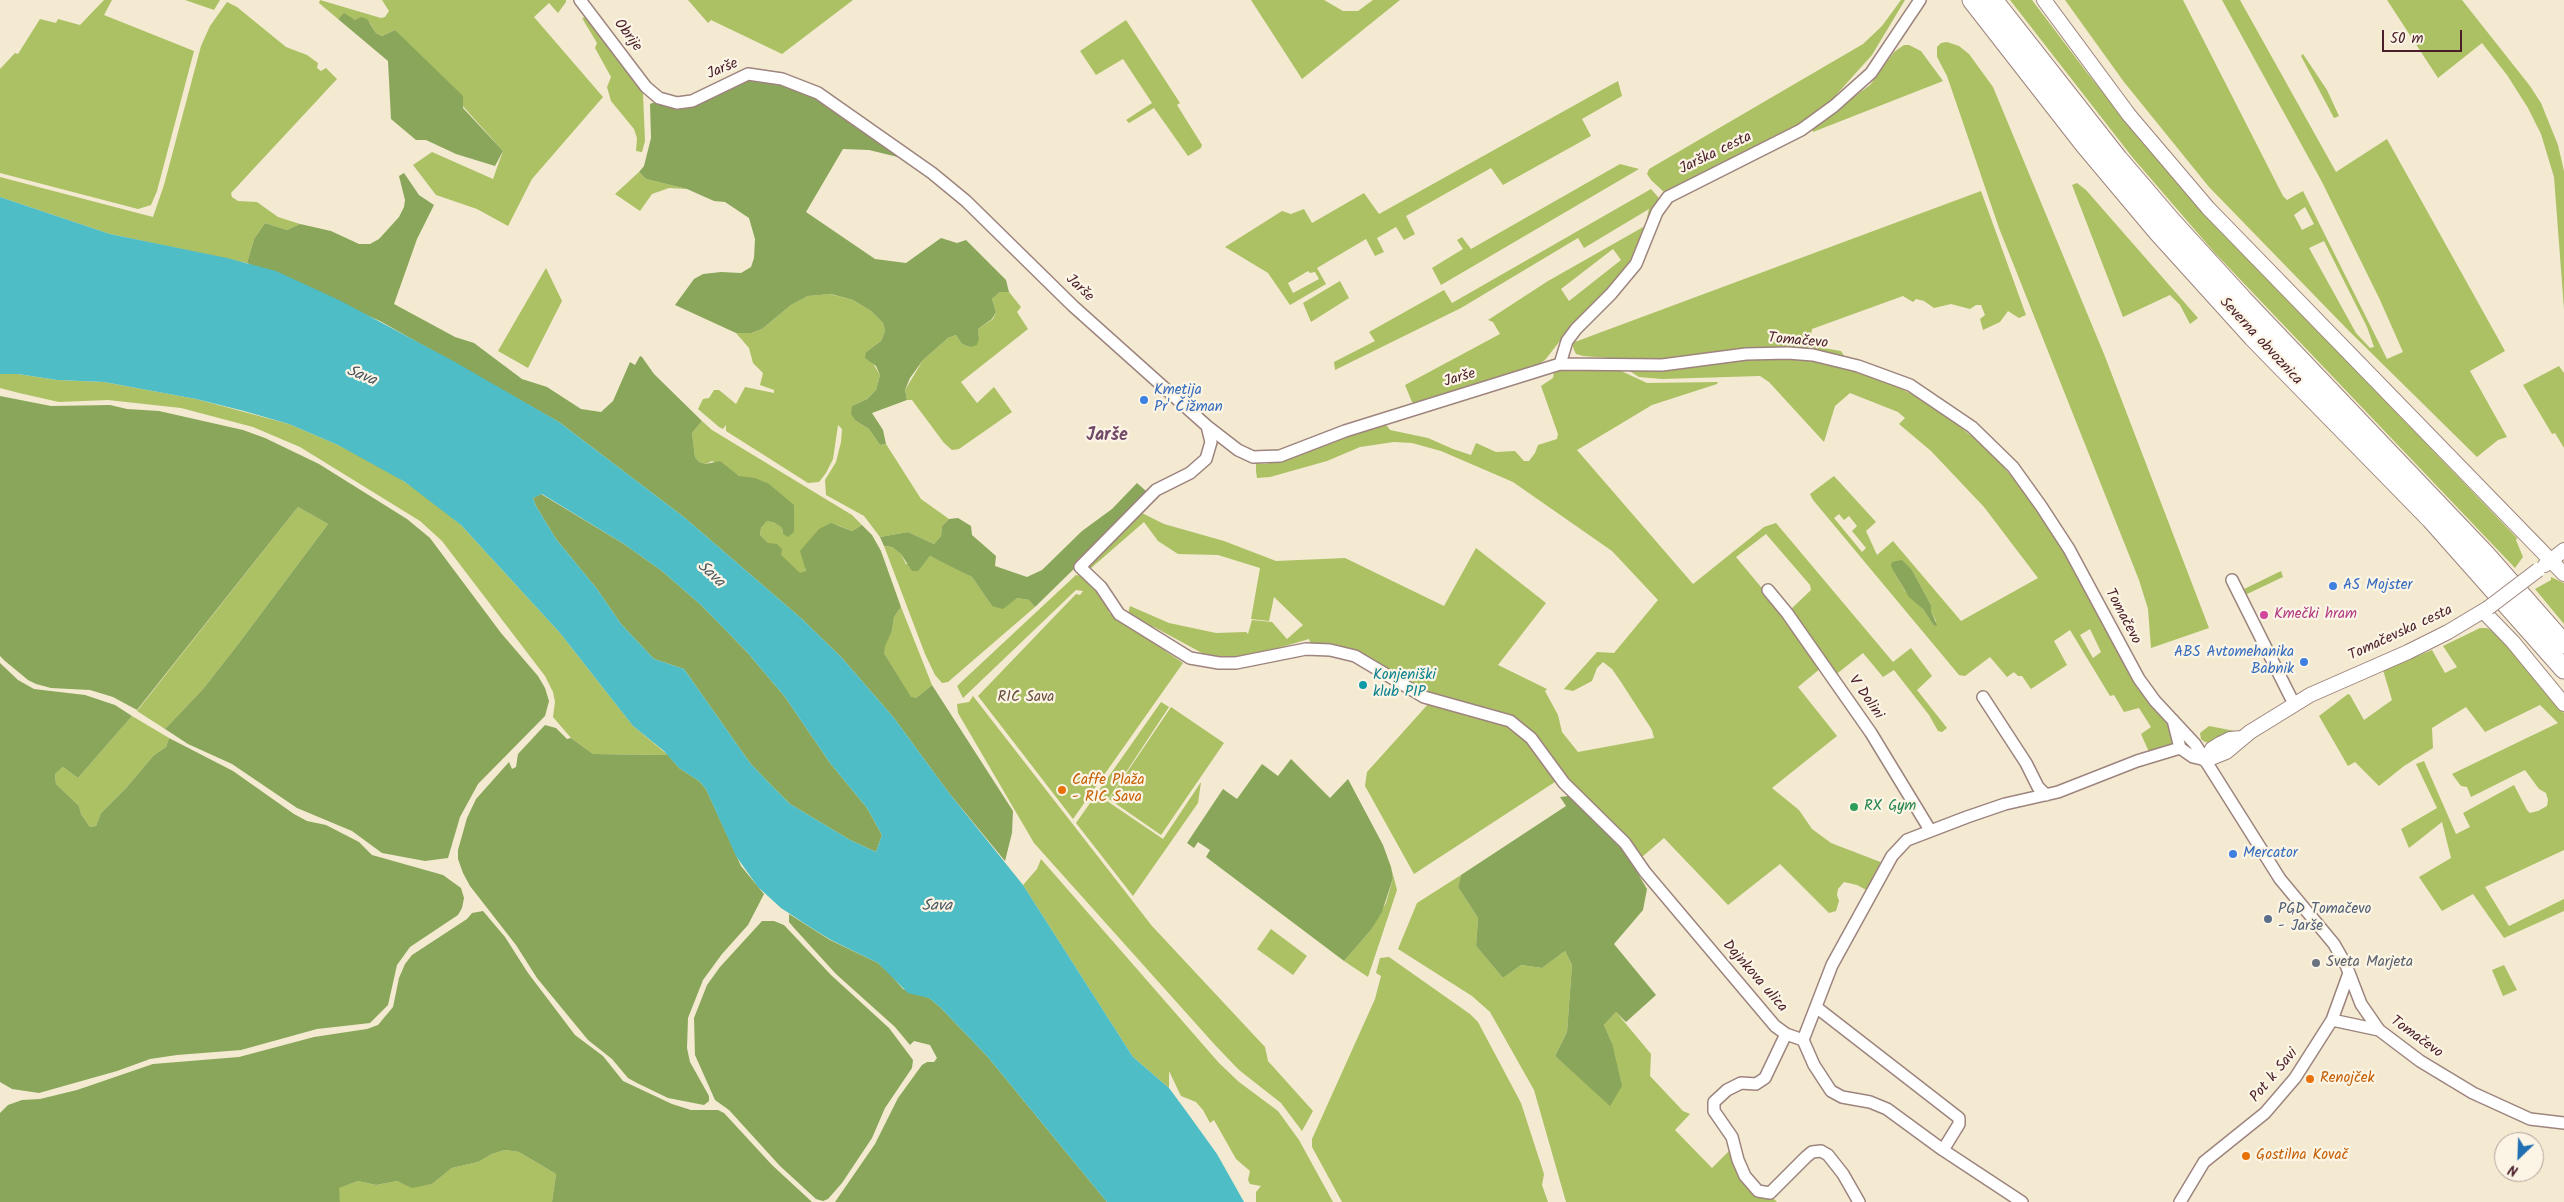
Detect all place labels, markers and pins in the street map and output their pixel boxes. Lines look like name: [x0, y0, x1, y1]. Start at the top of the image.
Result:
place label: Kmetija Pr' Čižman: [1154, 382, 1223, 417]
marker: Kmetija Pr' Čižman: [1138, 394, 1150, 406]
place label: AS Mojster: [2343, 577, 2412, 595]
marker: AS Mojster: [2327, 580, 2339, 592]
place label: Kmečki hram: [2274, 606, 2357, 624]
marker: Kmečki hram: [2258, 609, 2270, 621]
place label: ABS Avtomehanika Babnik: [2174, 644, 2294, 679]
marker: ABS Avtomehanika Babnik: [2298, 656, 2310, 668]
place label: Konjeniški klub PIP: [1373, 667, 1436, 702]
marker: Konjeniški klub PIP: [1357, 679, 1369, 691]
place label: Caffe Plaža - RIC Sava: [1072, 772, 1144, 807]
marker: Caffe Plaža - RIC Sava: [1056, 784, 1068, 796]
place label: RX Gym: [1864, 798, 1916, 816]
marker: RX Gym: [1848, 801, 1860, 813]
place label: Mercator: [2243, 845, 2298, 863]
marker: Mercator: [2227, 848, 2239, 860]
place label: PGD Tomačevo - Jarše: [2278, 901, 2371, 936]
marker: PGD Tomačevo - Jarše: [2262, 913, 2274, 925]
place label: Sveta Marjeta: [2326, 954, 2413, 972]
marker: Sveta Marjeta: [2310, 957, 2322, 969]
place label: Renojček: [2320, 1070, 2375, 1088]
marker: Renojček: [2304, 1073, 2316, 1085]
place label: Gostilna Kovač: [2256, 1147, 2348, 1165]
marker: Gostilna Kovač: [2240, 1150, 2252, 1162]

